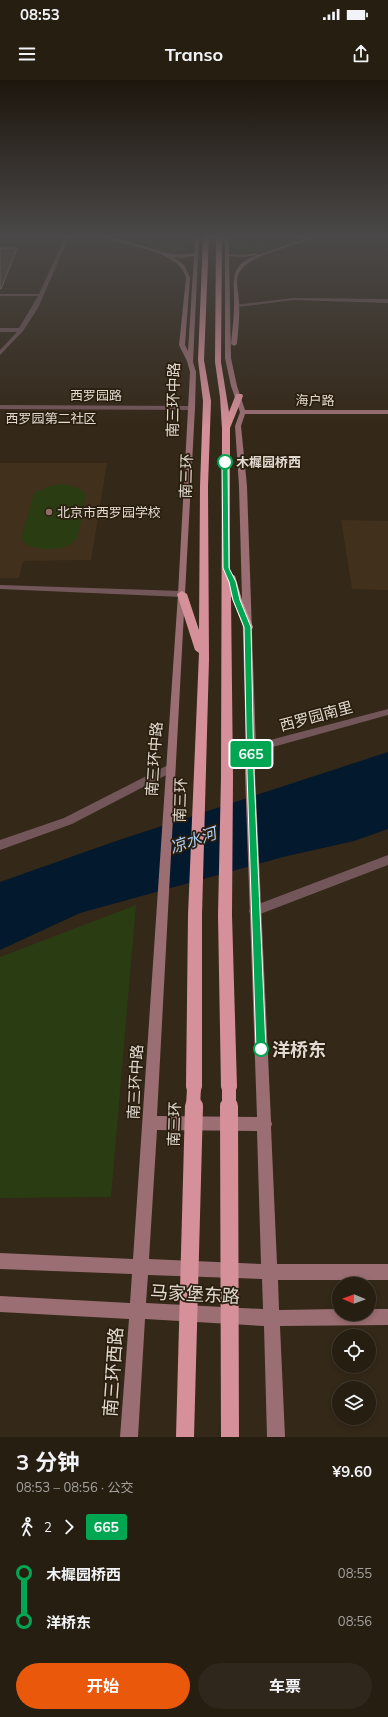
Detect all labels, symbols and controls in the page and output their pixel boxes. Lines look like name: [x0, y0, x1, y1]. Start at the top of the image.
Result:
text: 08:53: [20, 5, 60, 24]
icon: menu: [16, 43, 38, 65]
text: Transo: [165, 43, 223, 66]
icon: share: [350, 43, 372, 65]
street label: 南三环中路: [163, 362, 183, 438]
street label: 西罗园路: [70, 387, 122, 403]
street label: 海户路: [295, 392, 335, 408]
district label: 西罗园第二社区: [5, 410, 97, 426]
street label: 南三环: [176, 453, 196, 499]
marker: 木樨园桥西: [217, 454, 233, 470]
place label: 木樨园桥西: [236, 454, 301, 470]
place label: 北京市西罗园学校: [57, 504, 161, 520]
marker: 北京市西罗园学校: [44, 507, 54, 517]
street label: 西罗园南里: [277, 697, 355, 735]
street label: 南三环中路: [142, 721, 166, 797]
line badge: 665: [228, 741, 274, 767]
text: 665: [238, 745, 264, 763]
street label: 南三环: [170, 777, 190, 823]
water label: 凉水河: [167, 822, 222, 857]
place label: 洋桥东: [272, 1038, 326, 1061]
marker: 洋桥东: [253, 1041, 269, 1057]
street label: 南三环中路: [124, 1044, 146, 1120]
street label: 南三环: [164, 1101, 184, 1147]
north arrow: [332, 1277, 376, 1321]
map controls: [332, 1277, 376, 1425]
street label: 马家堡东路: [149, 1280, 241, 1308]
street label: 南三环西路: [98, 1326, 128, 1418]
button: locate: [332, 1329, 376, 1373]
button: layers: [332, 1381, 376, 1425]
text: 3 分钟: [16, 1448, 79, 1476]
text: ¥9.60: [332, 1462, 372, 1481]
text: 08:53 – 08:56 · 公交: [16, 1479, 133, 1495]
icon: walk: [16, 1516, 38, 1538]
icon: forward: [58, 1516, 80, 1538]
text: 665: [94, 1518, 119, 1536]
text: 2: [44, 1519, 52, 1535]
text: 木樨园桥西: [46, 1565, 121, 1584]
text: 08:55: [338, 1565, 372, 1581]
text: 洋桥东: [46, 1613, 91, 1632]
text: 08:56: [338, 1613, 372, 1629]
button: 开始: [16, 1663, 190, 1709]
button: 车票: [198, 1663, 372, 1709]

